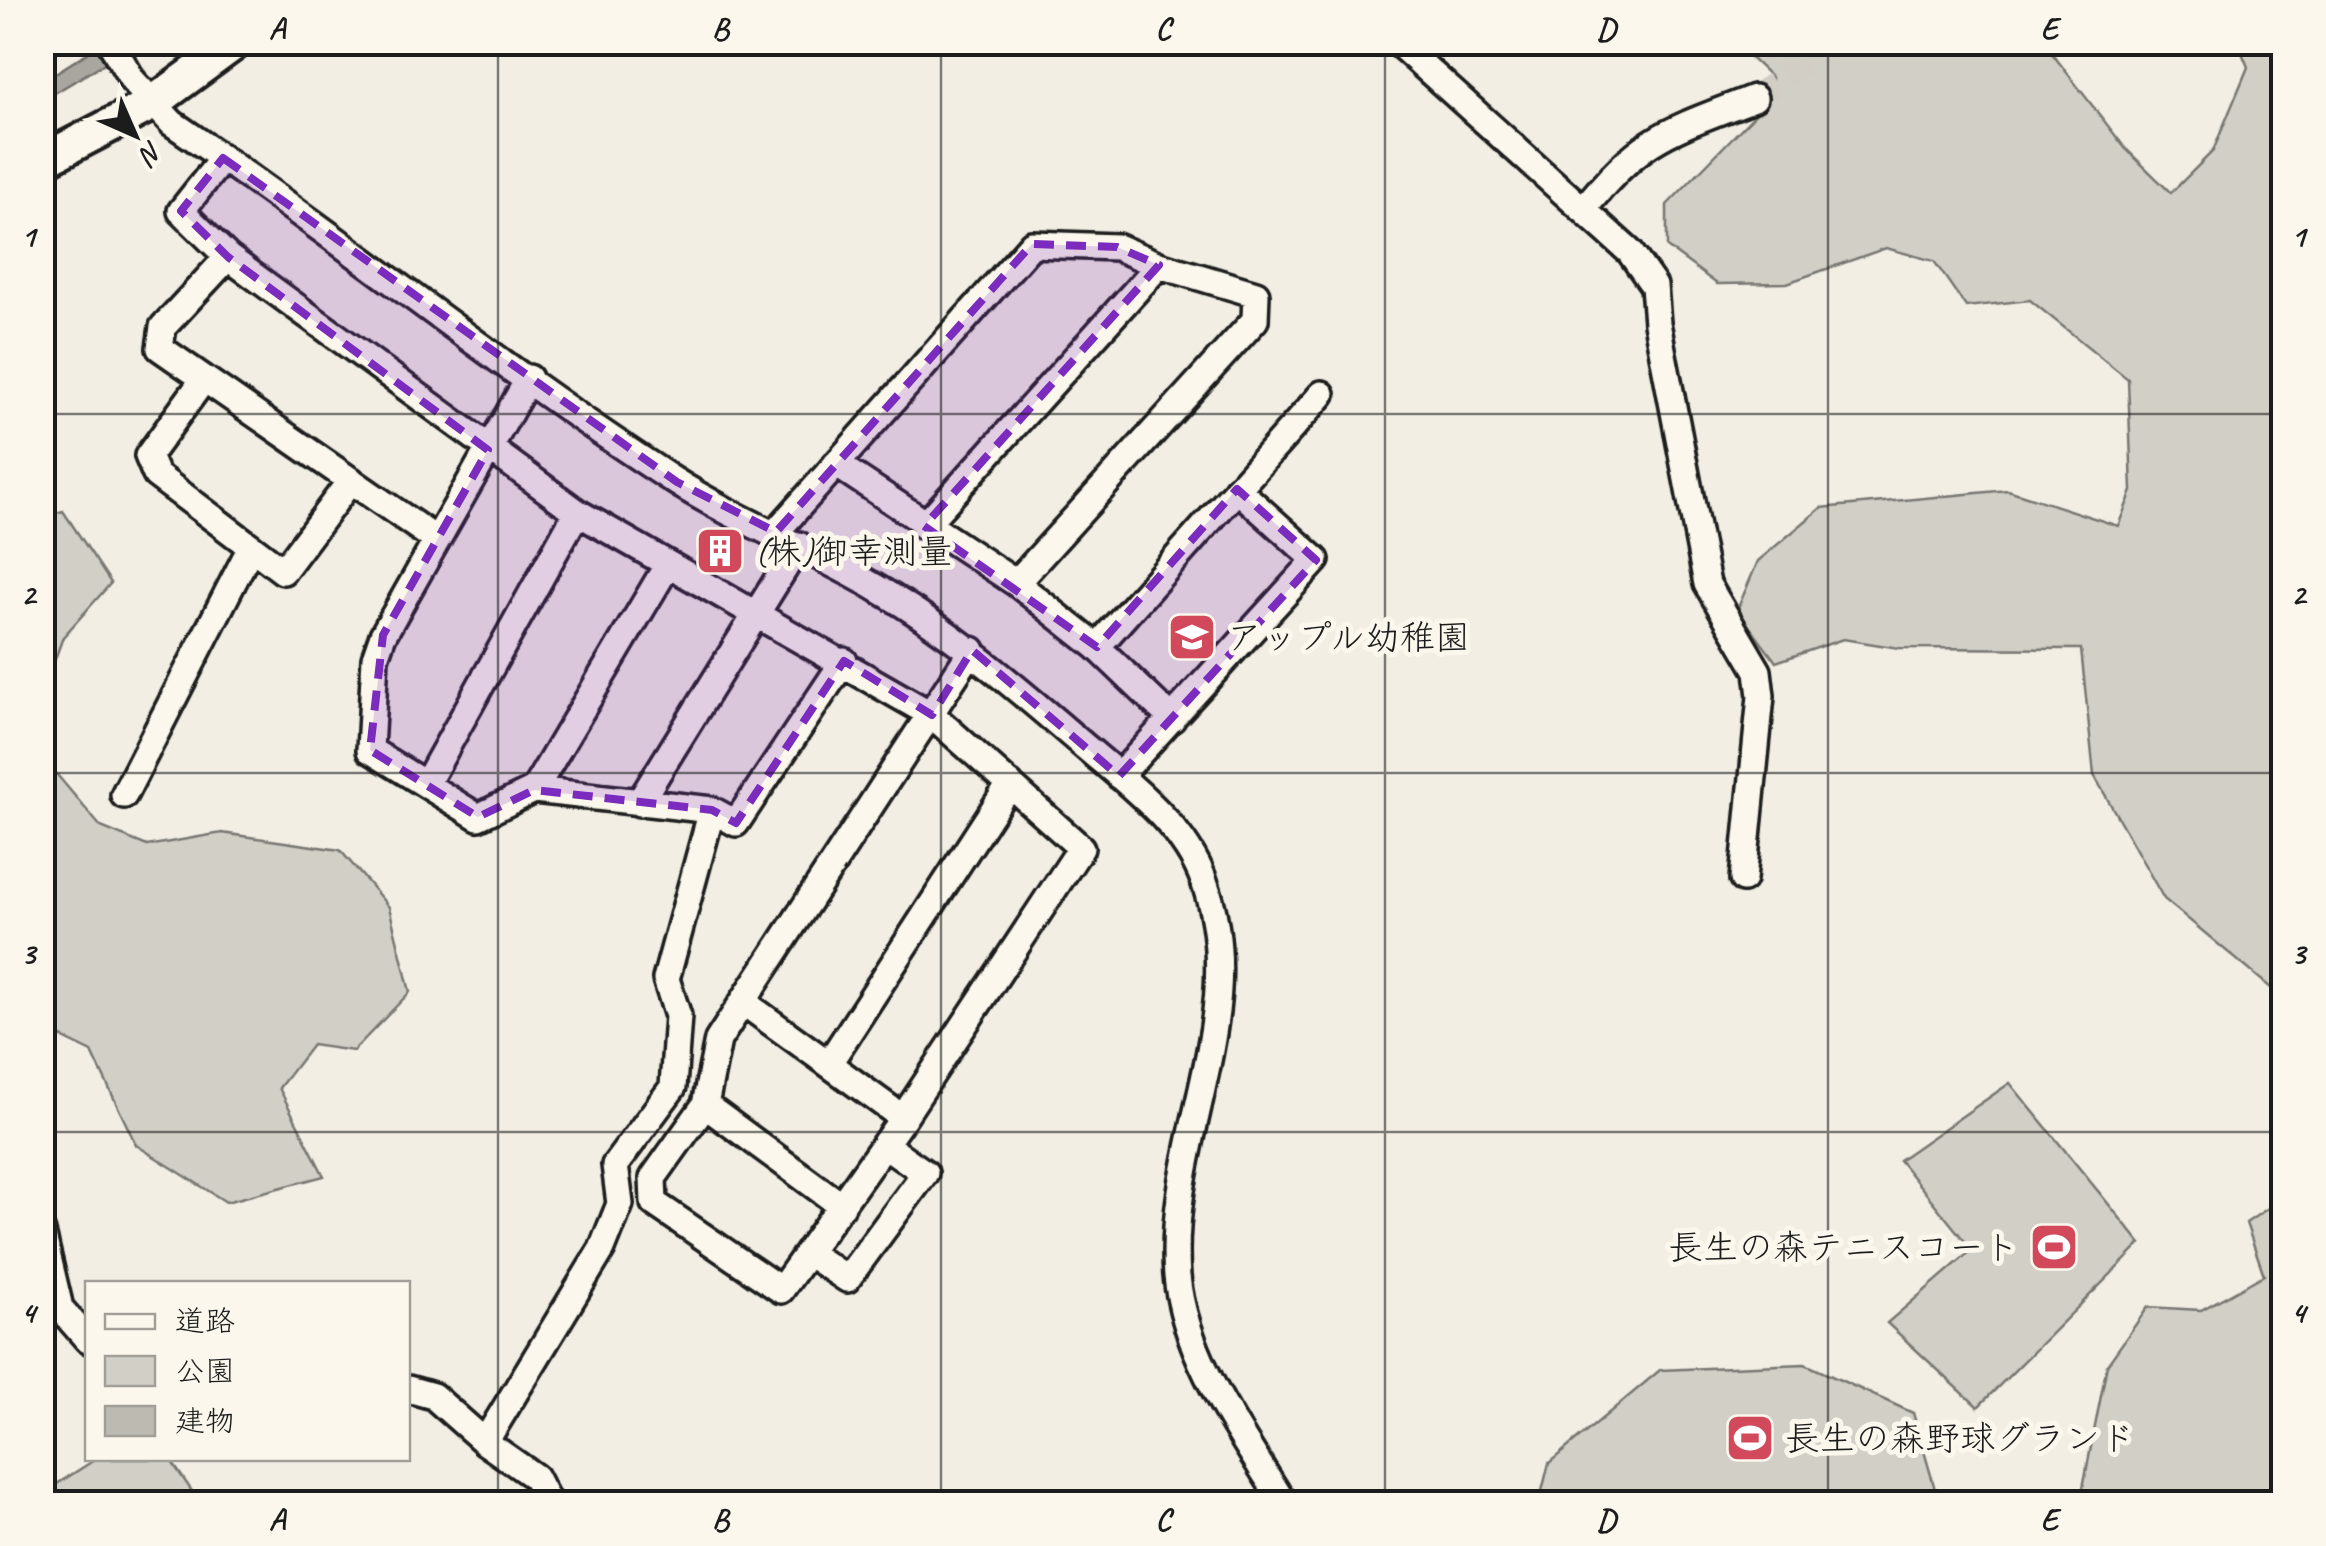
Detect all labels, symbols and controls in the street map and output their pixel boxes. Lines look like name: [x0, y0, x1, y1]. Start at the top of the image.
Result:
text: A: [269, 8, 288, 49]
text: B: [712, 8, 731, 49]
text: C: [1155, 8, 1175, 49]
text: D: [1597, 8, 1619, 49]
text: E: [2040, 8, 2062, 49]
north arrow: [85, 85, 185, 185]
text: N: [131, 134, 171, 174]
text: 1: [21, 215, 39, 256]
text: 1: [2291, 215, 2309, 256]
building icon: (株)御幸測量: [694, 525, 746, 577]
place label: (株)御幸測量: [755, 529, 953, 574]
text: 2: [21, 574, 38, 615]
text: 2: [2291, 574, 2308, 615]
school or university icon: アップル幼稚園: [1166, 611, 1218, 663]
place label: アップル幼稚園: [1227, 615, 1470, 660]
text: 3: [21, 933, 38, 974]
text: 3: [2291, 933, 2308, 974]
sports icon: 長生の森テニスコート: [2028, 1221, 2080, 1273]
place label: 長生の森テニスコート: [1668, 1225, 2019, 1270]
legend: [85, 1281, 410, 1461]
text: 4: [21, 1292, 39, 1333]
text: 4: [2291, 1292, 2309, 1333]
text: 道路: [175, 1302, 235, 1340]
text: 公園: [175, 1352, 235, 1390]
text: 建物: [175, 1402, 235, 1440]
sports icon: 長生の森野球グランド: [1724, 1412, 1776, 1464]
place label: 長生の森野球グランド: [1785, 1416, 2135, 1461]
text: A: [269, 1499, 288, 1540]
text: B: [712, 1499, 731, 1540]
text: C: [1155, 1499, 1175, 1540]
text: D: [1597, 1499, 1619, 1540]
text: E: [2040, 1499, 2062, 1540]

